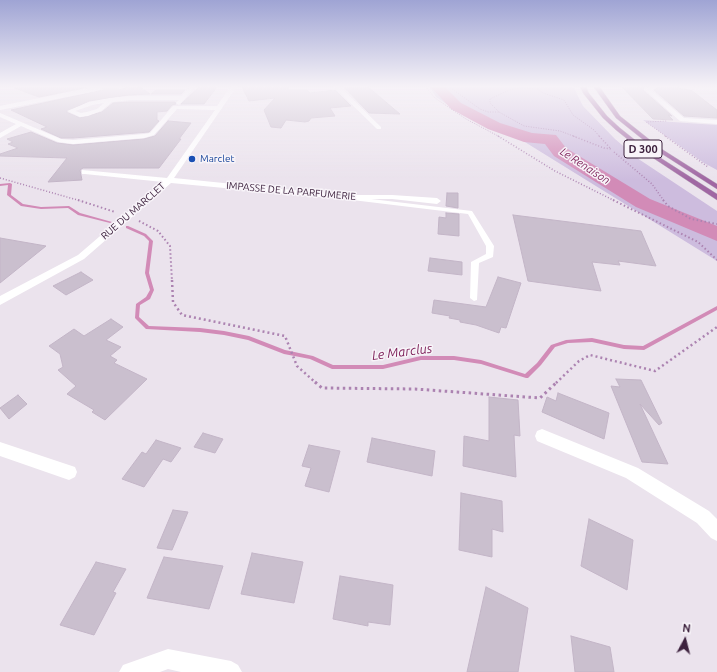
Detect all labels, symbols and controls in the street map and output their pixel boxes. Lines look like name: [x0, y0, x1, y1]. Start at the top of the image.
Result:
road number: D 300: [624, 140, 662, 158]
water label: Le Renaison: [558, 145, 612, 187]
place label: Marclet: [200, 153, 234, 165]
marker: Marclet: [187, 154, 197, 164]
street label: IMPASSE DE LA PARFUMERIE: [226, 179, 356, 203]
street label: RUE DU MARCLET: [99, 180, 167, 242]
water label: Le Marclus: [371, 341, 433, 363]
north arrow: [665, 620, 705, 660]
text: N: [682, 622, 691, 635]

